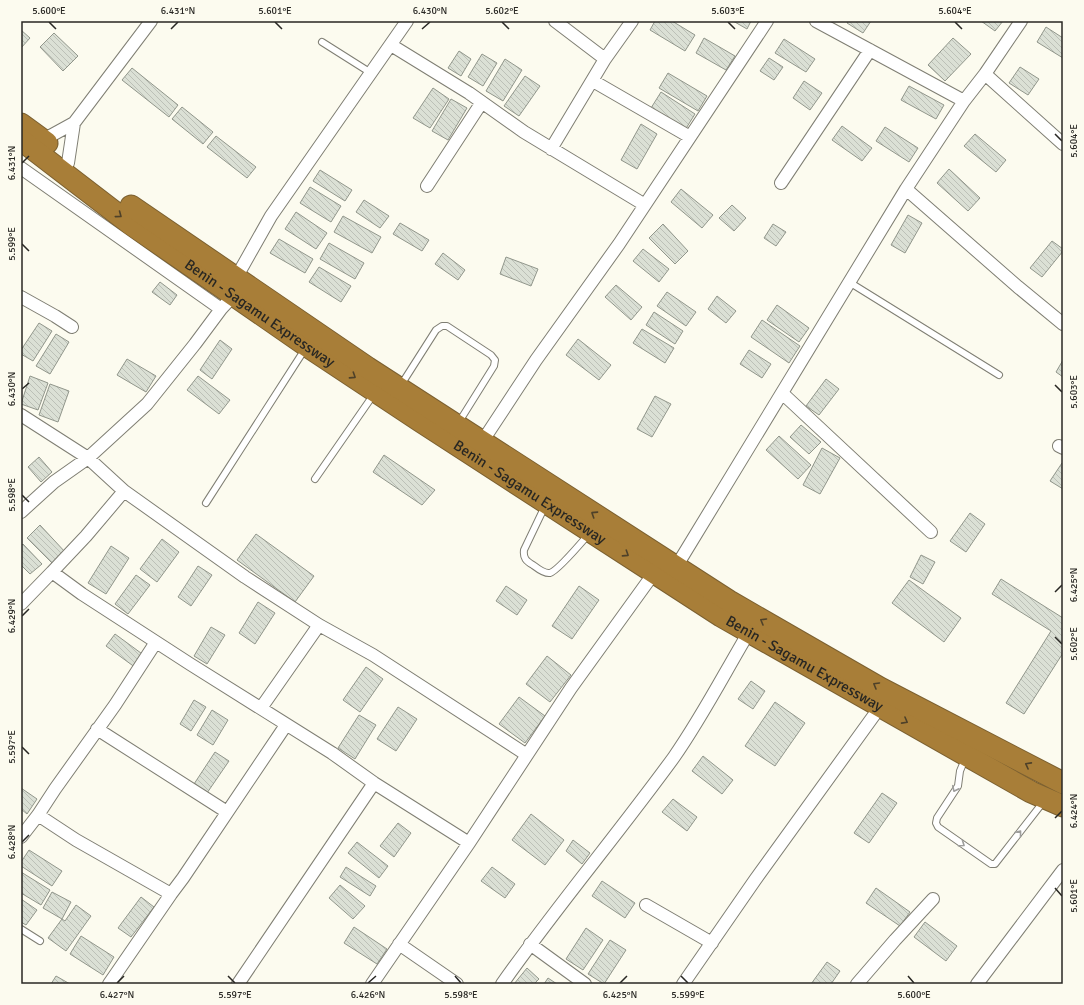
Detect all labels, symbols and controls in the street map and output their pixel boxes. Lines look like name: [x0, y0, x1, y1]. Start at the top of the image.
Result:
text: 5.600°E: [32, 5, 66, 17]
text: 6.431°N: [161, 5, 195, 17]
text: 5.601°E: [258, 5, 292, 17]
text: 6.430°N: [413, 5, 447, 17]
text: 5.602°E: [485, 5, 519, 17]
text: 5.603°E: [711, 5, 745, 17]
text: 5.604°E: [938, 5, 972, 17]
text: 5.604°E: [1068, 124, 1080, 158]
text: 6.431°N: [6, 146, 18, 180]
one-way arrow: [114, 210, 121, 217]
text: 5.599°E: [6, 227, 18, 261]
street label: Benin - Sagamu Expressway: [181, 255, 338, 371]
one-way arrow: [349, 371, 356, 379]
text: 6.430°N: [6, 372, 18, 406]
text: 5.603°E: [1068, 375, 1080, 409]
street label: Benin - Sagamu Expressway: [450, 436, 609, 548]
text: 5.598°E: [6, 478, 18, 512]
one-way arrow: [591, 511, 598, 519]
one-way arrow: [621, 550, 628, 557]
text: 6.425°N: [1068, 568, 1080, 602]
text: 6.429°N: [6, 599, 18, 633]
street label: Benin - Sagamu Expressway: [723, 612, 887, 715]
one-way arrow: [760, 618, 767, 625]
text: 5.602°E: [1068, 627, 1080, 661]
one-way arrow: [873, 683, 880, 690]
one-way arrow: [901, 717, 909, 724]
text: 5.597°E: [6, 730, 18, 764]
one-way arrow: [1025, 762, 1033, 770]
one-way arrow: [952, 785, 960, 792]
text: 6.424°N: [1068, 794, 1080, 828]
text: 6.428°N: [6, 825, 18, 859]
one-way arrow: [1014, 831, 1021, 838]
one-way arrow: [958, 839, 965, 847]
text: 5.601°E: [1068, 879, 1080, 913]
text: 6.427°N: [100, 989, 134, 1001]
text: 5.597°E: [218, 989, 252, 1001]
text: 6.426°N: [351, 989, 385, 1001]
text: 5.598°E: [444, 989, 478, 1001]
text: 6.425°N: [603, 989, 637, 1001]
text: 5.599°E: [671, 989, 705, 1001]
text: 5.600°E: [897, 989, 931, 1001]

